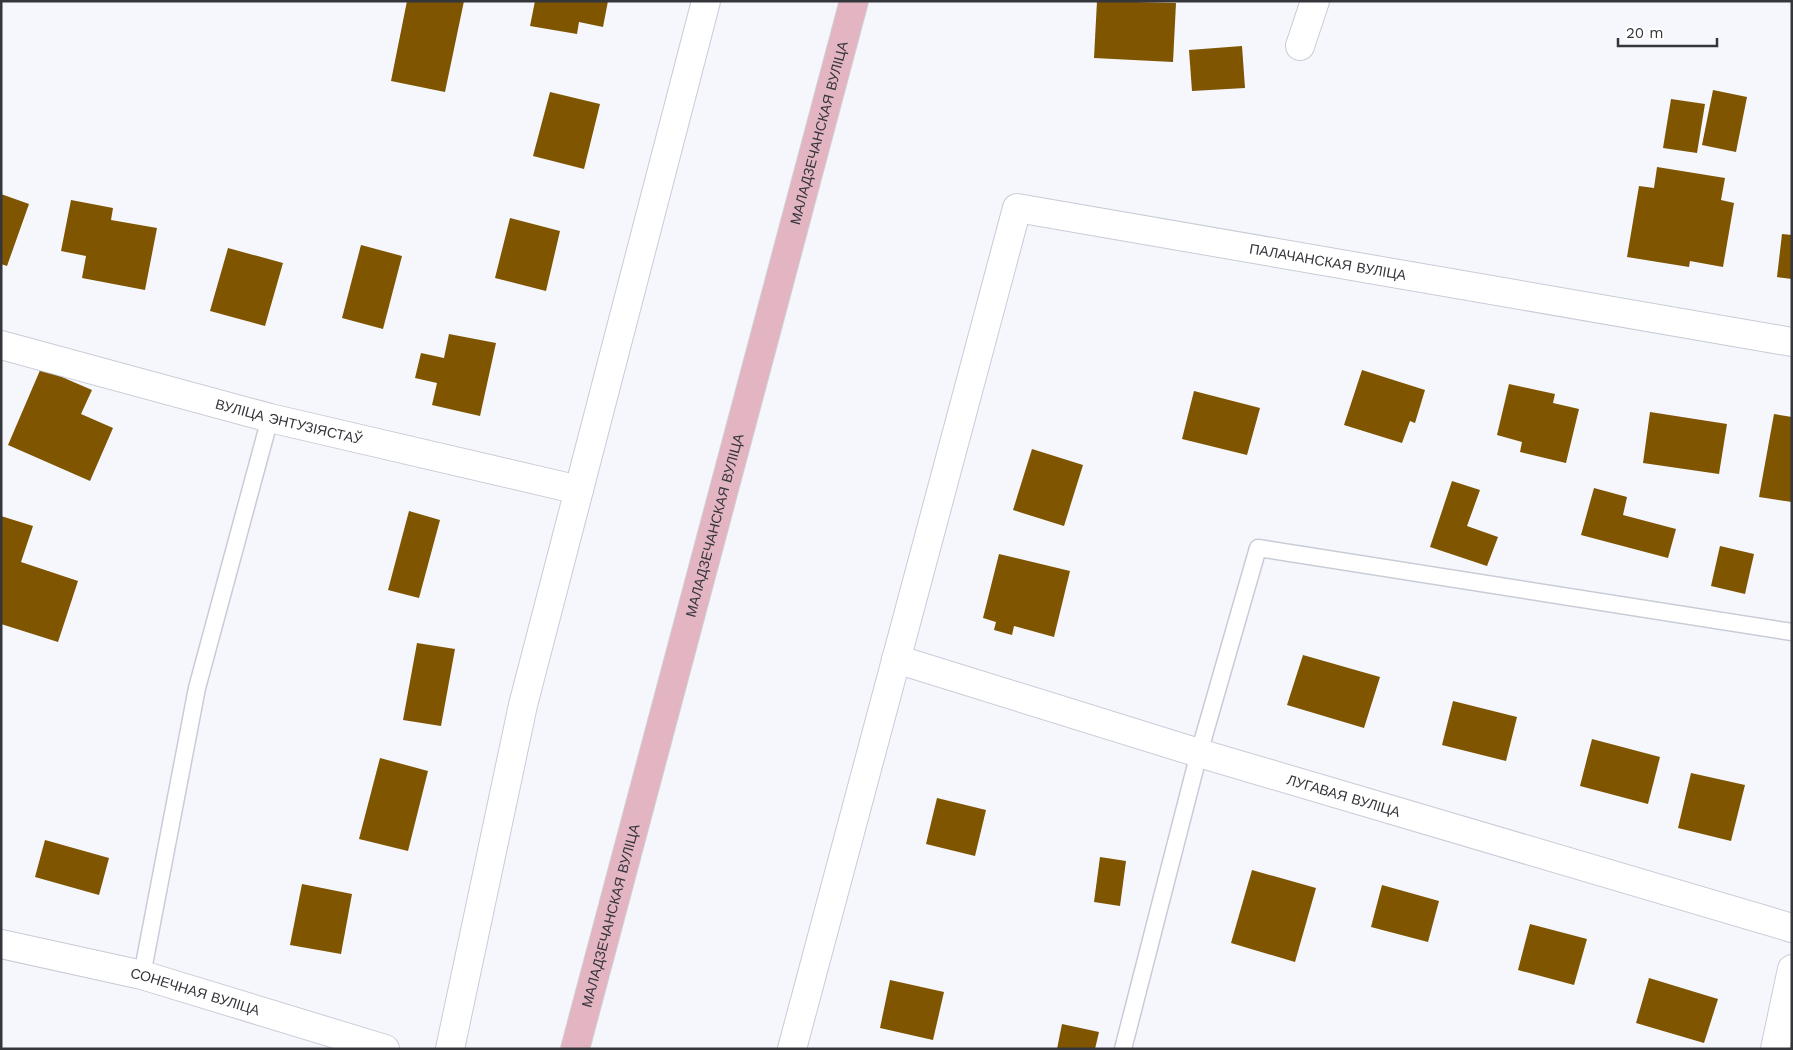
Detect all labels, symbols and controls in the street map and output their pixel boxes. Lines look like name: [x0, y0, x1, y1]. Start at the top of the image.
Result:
scale bar: [1618, 15, 1717, 47]
text: 20 m: [1626, 24, 1664, 42]
street label: МАЛАДЗЕЧАНСКАЯ ВУЛІЦА: [787, 39, 851, 226]
street label: ПАЛАЧАНСКАЯ ВУЛІЦА: [1248, 240, 1408, 283]
street label: ВУЛІЦА ЭНТУЗІЯСТАЎ: [214, 396, 364, 447]
street label: МАЛАДЗЕЧАНСКАЯ ВУЛІЦА: [682, 431, 747, 619]
street label: ЛУГАВАЯ ВУЛІЦА: [1285, 771, 1403, 820]
street label: МАЛАДЗЕЧАНСКАЯ ВУЛІЦА: [578, 822, 643, 1009]
street label: СОНЕЧНАЯ ВУЛІЦА: [129, 965, 262, 1019]

